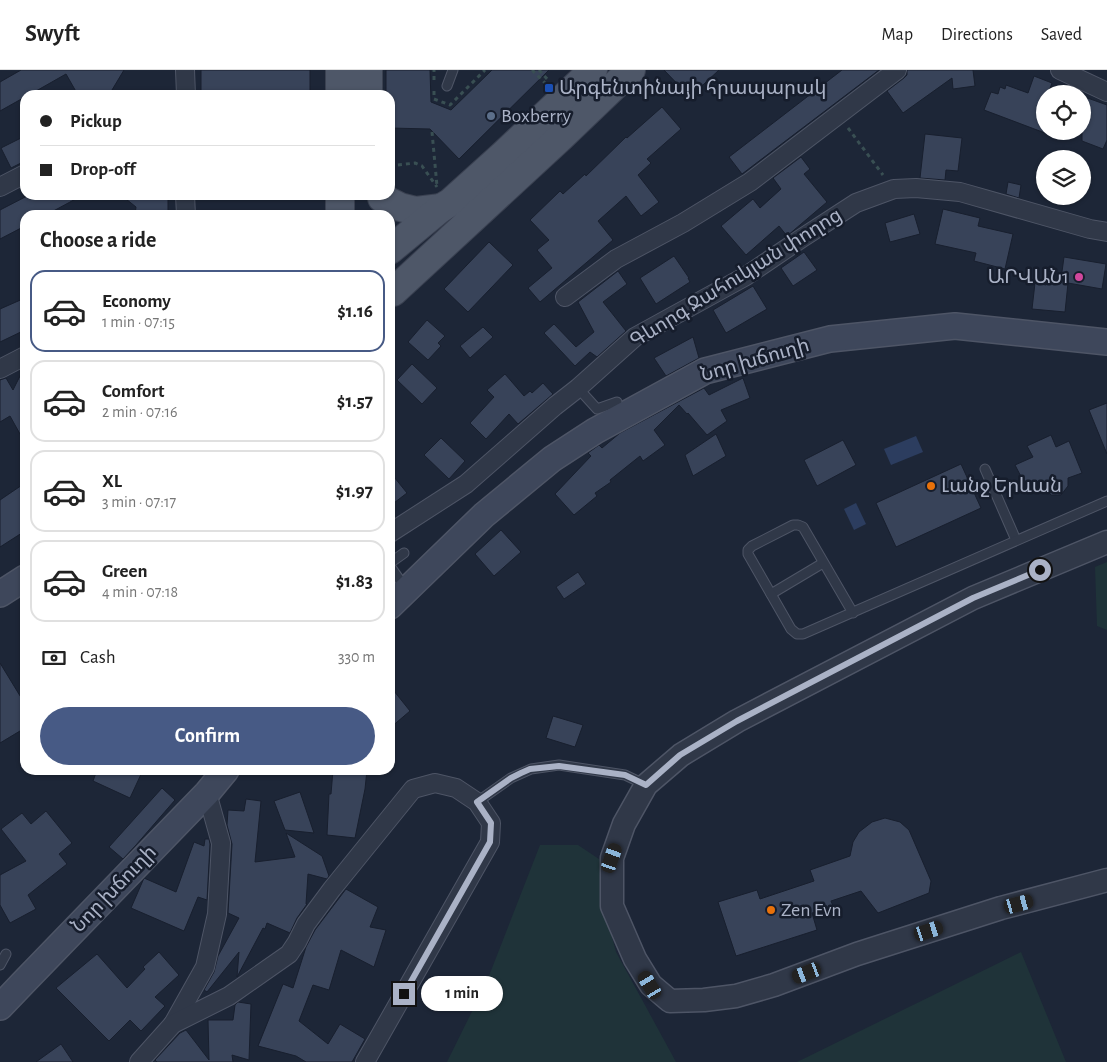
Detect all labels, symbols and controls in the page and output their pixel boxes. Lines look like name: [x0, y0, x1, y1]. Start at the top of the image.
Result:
text: Swyft: [25, 22, 80, 46]
text: Map: [882, 26, 913, 44]
text: Directions: [941, 26, 1013, 44]
text: Saved: [1041, 26, 1082, 44]
place label: Արգենտինայի հրապարակ: [559, 78, 826, 99]
marker: Արգենտինայի հրապարակ: [543, 82, 555, 94]
map controls: [1036, 85, 1091, 205]
button: locate: [1036, 85, 1091, 140]
place label: Boxberry: [501, 106, 571, 126]
marker: Boxberry: [485, 110, 497, 122]
text: Pickup: [70, 112, 122, 131]
button: layers: [1036, 150, 1091, 205]
text: Drop-off: [70, 160, 135, 179]
street label: Գևորգ Ջահուկյան փողոց: [627, 205, 846, 352]
text: Choose a ride: [40, 229, 156, 251]
place label: ԱՐՎԱՆ1: [988, 267, 1069, 287]
marker: ԱՐՎԱՆ1: [1073, 271, 1085, 283]
icon: car: [42, 289, 87, 334]
text: Economy: [102, 292, 171, 311]
text: $1.16: [337, 302, 373, 321]
text: 1 min · 07:15: [102, 314, 175, 330]
street label: Նոր խճուղի: [698, 335, 812, 386]
icon: car: [42, 379, 87, 424]
text: Comfort: [102, 382, 164, 401]
text: $1.57: [337, 392, 373, 411]
text: 2 min · 07:16: [102, 404, 178, 420]
icon: car: [42, 469, 87, 514]
text: XL: [102, 472, 122, 491]
place label: Լանջ Երևան: [941, 476, 1062, 497]
marker: Լանջ Երևան: [925, 480, 937, 492]
text: $1.97: [336, 482, 373, 501]
text: 3 min · 07:17: [102, 494, 176, 510]
icon: car: [42, 559, 87, 604]
route start: [1029, 559, 1051, 581]
text: Green: [102, 562, 148, 581]
text: $1.83: [336, 572, 373, 591]
text: 4 min · 07:18: [102, 584, 178, 600]
icon: cash: [40, 644, 68, 672]
text: Cash: [80, 648, 116, 667]
text: 330 m: [338, 649, 375, 665]
button: Confirm: [40, 707, 375, 765]
car: [600, 841, 623, 875]
street label: Նոր խճուղի: [68, 842, 161, 937]
car: [1002, 893, 1035, 915]
place label: Zen Evn: [781, 900, 842, 920]
marker: Zen Evn: [765, 904, 777, 916]
car: [912, 919, 945, 943]
car: [790, 961, 823, 985]
car: [635, 968, 664, 1002]
callout: 1 min: [422, 976, 504, 1012]
route end: [393, 983, 415, 1005]
text: 1 min: [445, 985, 479, 1001]

